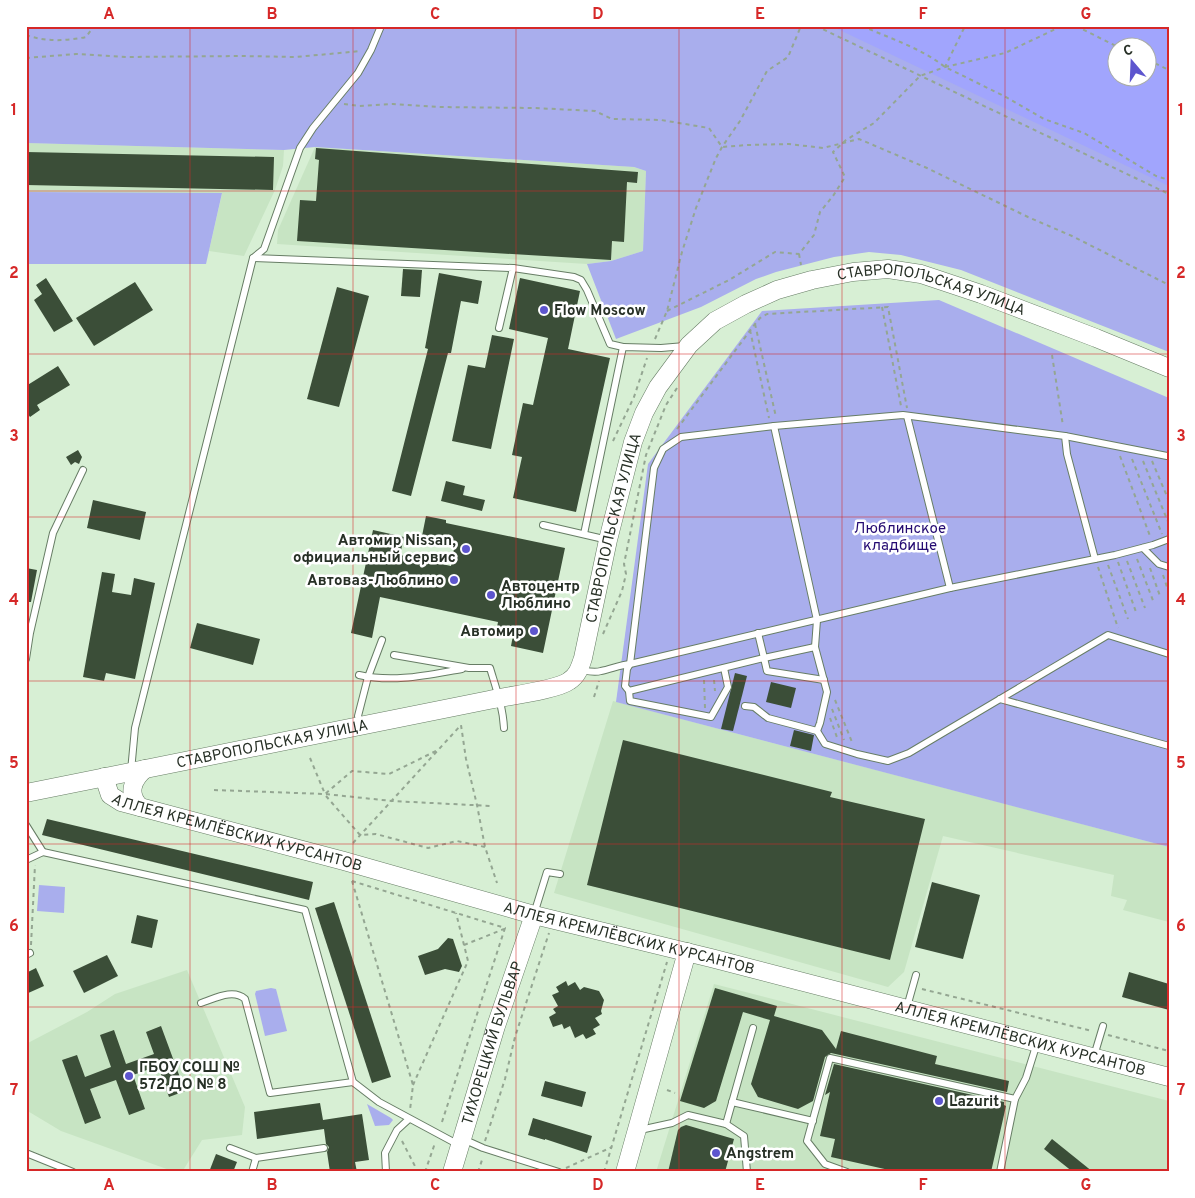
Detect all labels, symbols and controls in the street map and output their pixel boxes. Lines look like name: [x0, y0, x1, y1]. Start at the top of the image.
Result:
text: A: [103, 5, 115, 25]
text: B: [266, 5, 278, 25]
text: C: [430, 5, 440, 25]
text: D: [592, 5, 604, 25]
text: E: [755, 5, 765, 25]
text: F: [918, 5, 928, 25]
text: G: [1081, 5, 1091, 25]
north arrow: [1108, 38, 1158, 88]
text: С: [1121, 42, 1135, 61]
text: 1: [11, 101, 17, 121]
text: 1: [1178, 101, 1184, 121]
street label: СТАВРОПОЛЬСКАЯ УЛИЦА: [836, 261, 1028, 321]
text: 2: [9, 264, 19, 284]
text: 2: [1176, 264, 1186, 284]
place label: Flow Moscow: [554, 302, 646, 321]
marker: Flow Moscow: [538, 304, 550, 316]
text: 3: [9, 427, 19, 447]
text: 3: [1176, 427, 1186, 447]
street label: СТАВРОПОЛЬСКАЯ УЛИЦА: [583, 430, 647, 625]
park label: Люблинское кладбище: [854, 520, 946, 556]
place label: Автомир Nissan, официальный сервис: [293, 532, 456, 568]
marker: Автомир Nissan, официальный сервис: [460, 543, 472, 555]
place label: Автоваз-Люблино: [307, 572, 444, 591]
marker: Автоваз-Люблино: [448, 574, 460, 586]
place label: Автоцентр Люблино: [501, 578, 580, 614]
marker: Автоцентр Люблино: [485, 589, 497, 601]
text: 4: [9, 591, 19, 611]
text: 4: [1176, 591, 1186, 611]
place label: Автомир: [460, 623, 524, 642]
marker: Автомир: [528, 625, 540, 637]
street label: СТАВРОПОЛЬСКАЯ УЛИЦА: [175, 717, 370, 774]
text: 5: [9, 754, 19, 774]
text: 5: [1176, 754, 1186, 774]
street label: АЛЛЕЯ КРЕМЛЁВСКИХ КУРСАНТОВ: [107, 790, 364, 877]
street label: АЛЛЕЯ КРЕМЛЁВСКИХ КУРСАНТОВ: [501, 899, 756, 980]
text: 6: [9, 917, 19, 937]
text: 6: [1176, 917, 1186, 937]
street label: ТИХОРЕЦКИЙ БУЛЬВАР: [459, 959, 528, 1127]
street label: АЛЛЕЯ КРЕМЛЁВСКИХ КУРСАНТОВ: [893, 998, 1147, 1082]
place label: ГБОУ СОШ № 572 ДО № 8: [139, 1059, 240, 1095]
marker: ГБОУ СОШ № 572 ДО № 8: [123, 1070, 135, 1082]
text: 7: [10, 1081, 18, 1101]
text: 7: [1177, 1081, 1185, 1101]
place label: Lazurit: [949, 1093, 999, 1112]
marker: Lazurit: [933, 1095, 945, 1107]
place label: Angstrem: [726, 1145, 794, 1164]
marker: Angstrem: [710, 1147, 722, 1159]
text: A: [103, 1176, 115, 1196]
text: B: [266, 1176, 278, 1196]
text: C: [430, 1176, 440, 1196]
text: D: [592, 1176, 604, 1196]
text: E: [755, 1176, 765, 1196]
text: F: [918, 1176, 928, 1196]
text: G: [1081, 1176, 1091, 1196]

